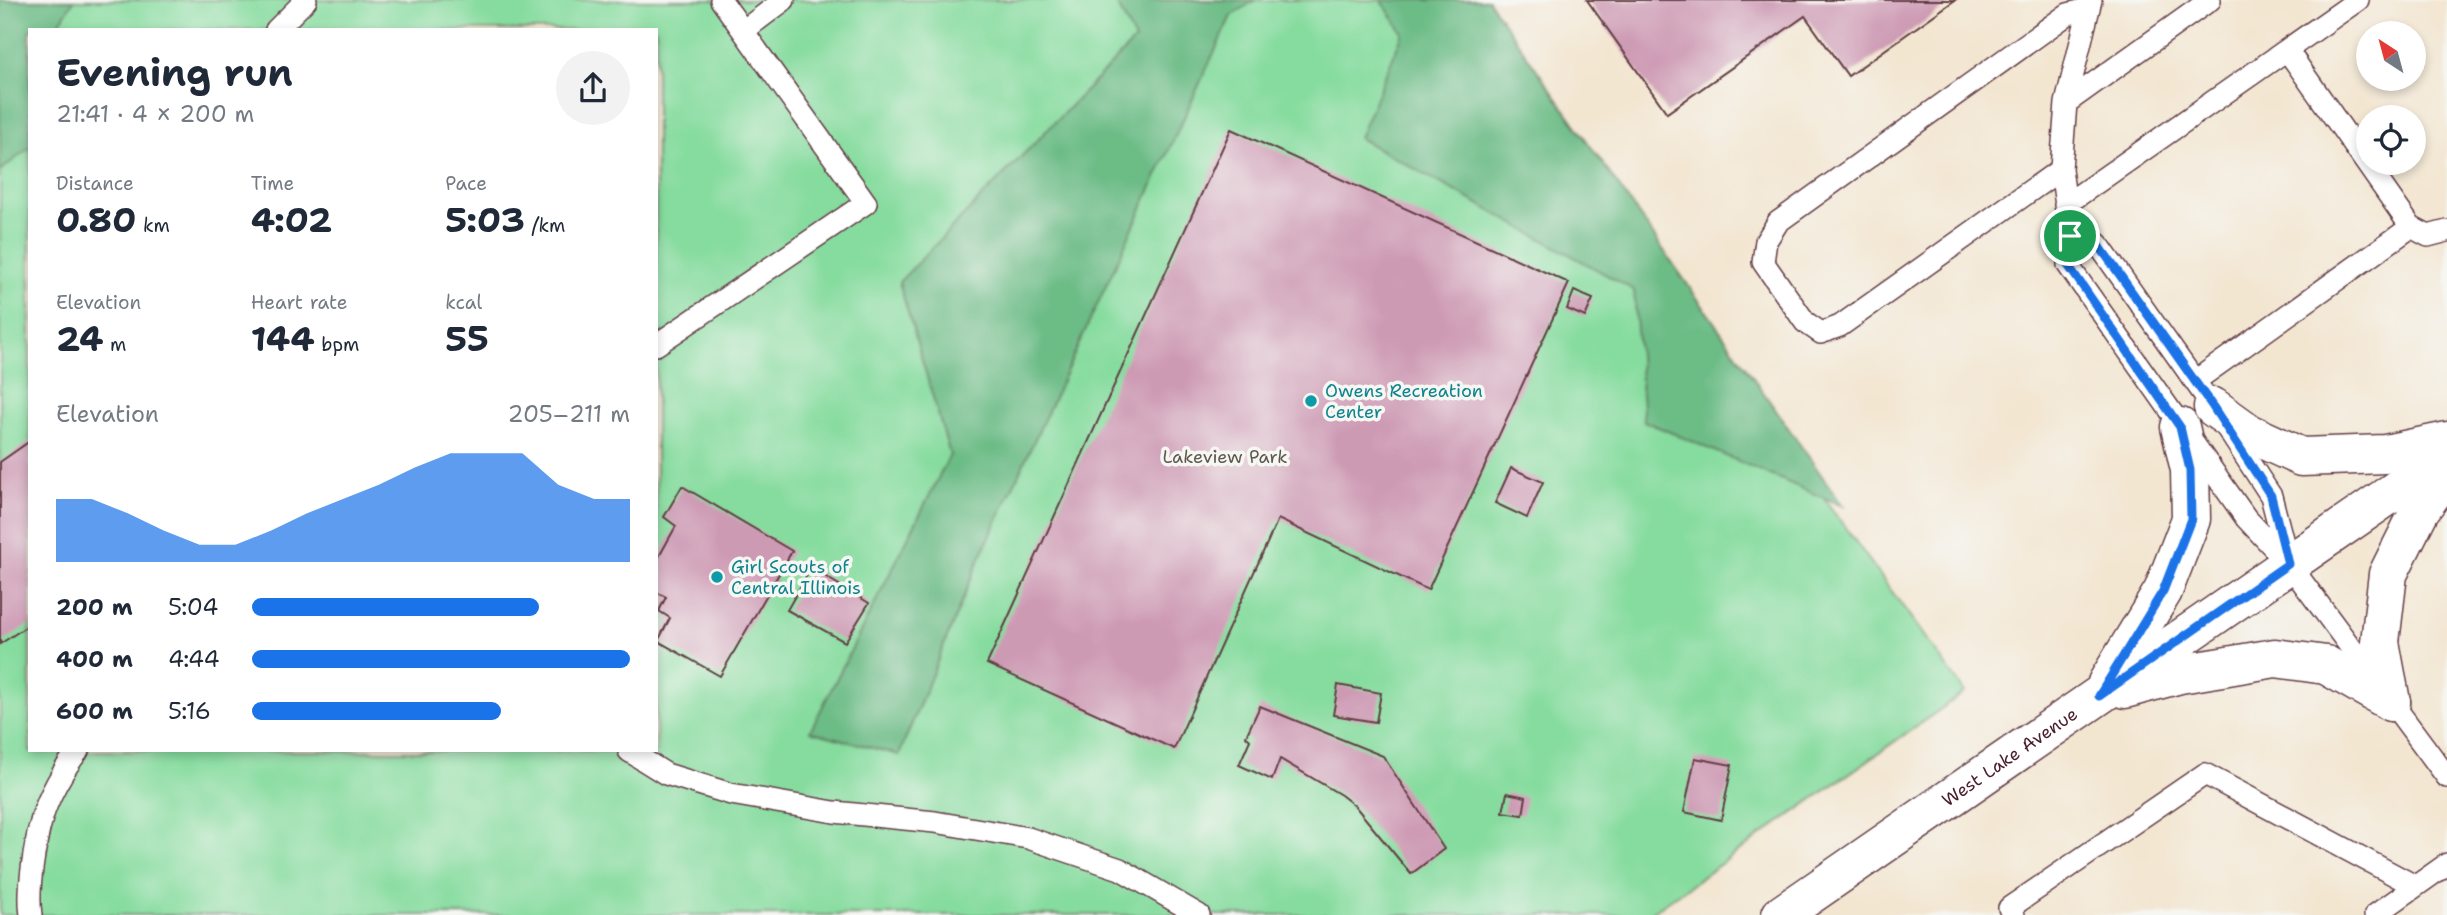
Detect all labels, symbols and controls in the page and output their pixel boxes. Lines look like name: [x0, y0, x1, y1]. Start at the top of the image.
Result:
north arrow: [2356, 21, 2426, 91]
map controls: [2356, 21, 2426, 175]
text: Evening run: [56, 47, 293, 98]
button: share: [556, 51, 630, 125]
text: 21:41 · 4 × 200 m: [56, 99, 254, 129]
button: locate: [2356, 105, 2426, 175]
text: Distance: [56, 171, 134, 196]
text: Time: [251, 171, 294, 196]
text: Pace: [445, 171, 487, 196]
text: 0.80: [56, 196, 137, 243]
text: 4:02: [251, 196, 332, 243]
text: 5:03: [445, 196, 525, 243]
pin: [2040, 206, 2100, 266]
text: km: [137, 213, 170, 238]
text: /km: [525, 213, 565, 238]
icon: arrive: [2051, 217, 2089, 255]
text: Elevation: [56, 290, 141, 315]
text: Heart rate: [251, 290, 347, 315]
text: kcal: [445, 290, 482, 315]
text: 24: [56, 315, 104, 362]
text: 144: [251, 315, 315, 362]
text: 55: [445, 315, 489, 362]
text: m: [104, 332, 126, 357]
text: bpm: [315, 332, 359, 357]
place label: Owens Recreation Center: [1325, 379, 1483, 424]
marker: Owens Recreation Center: [1303, 393, 1319, 409]
text: Elevation: [56, 399, 159, 429]
text: 205–211 m: [508, 399, 630, 429]
park label: Lakeview Park: [1162, 445, 1288, 469]
place label: Girl Scouts of Central Illinois: [731, 555, 861, 600]
marker: Girl Scouts of Central Illinois: [709, 569, 725, 585]
text: 200 m: [56, 592, 133, 622]
text: 5:04: [168, 592, 218, 622]
text: 400 m: [56, 644, 133, 674]
text: 4:44: [168, 644, 220, 674]
text: 600 m: [56, 696, 133, 726]
text: 5:16: [168, 696, 211, 726]
street label: West Lake Avenue: [1937, 702, 2082, 812]

